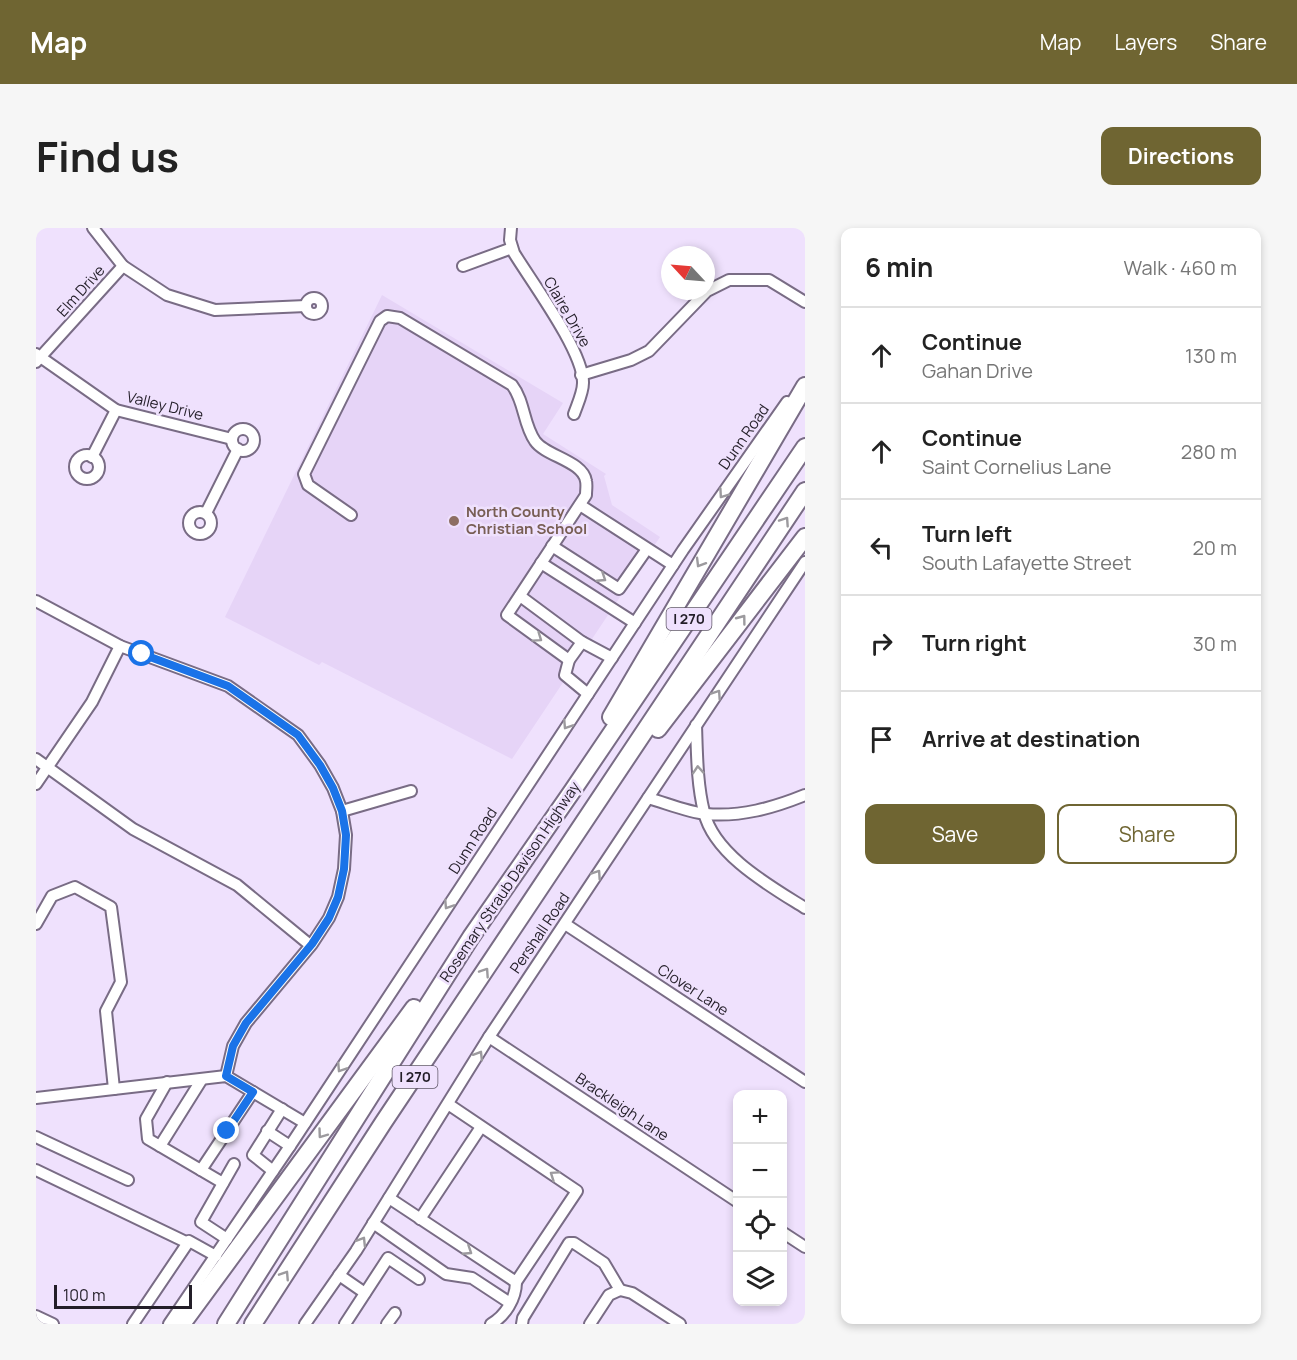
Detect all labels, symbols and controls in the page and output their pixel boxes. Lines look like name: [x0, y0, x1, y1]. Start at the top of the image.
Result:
text: Map: [30, 23, 87, 61]
text: Map: [1040, 28, 1081, 56]
text: Layers: [1114, 28, 1177, 56]
text: Share: [1210, 28, 1267, 56]
text: Find us: [36, 127, 179, 185]
button: Directions: [1101, 127, 1261, 185]
north arrow: [661, 246, 715, 300]
text: 6 min: [865, 249, 933, 285]
text: Walk · 460 m: [1124, 254, 1237, 281]
street label: Elm Drive: [52, 260, 110, 321]
street label: Claire Drive: [539, 273, 596, 351]
text: Continue: [922, 327, 1022, 357]
icon: ahead: [865, 339, 898, 372]
text: 130 m: [1185, 342, 1237, 369]
text: Gahan Drive: [922, 357, 1033, 384]
street label: Valley Drive: [125, 386, 206, 425]
street label: Dunn Road: [713, 400, 774, 474]
text: Continue: [922, 423, 1022, 453]
icon: ahead: [865, 435, 898, 468]
text: 280 m: [1181, 438, 1237, 465]
text: Saint Cornelius Lane: [922, 453, 1111, 480]
one-way arrow: [719, 487, 730, 498]
place label: North County Christian School: [466, 501, 587, 539]
marker: North County Christian School: [447, 514, 461, 528]
one-way arrow: [778, 516, 789, 527]
text: Turn left: [922, 519, 1012, 549]
icon: left: [865, 531, 898, 564]
text: 20 m: [1192, 534, 1237, 561]
text: South Lafayette Street: [922, 549, 1132, 576]
one-way arrow: [696, 557, 707, 567]
one-way arrow: [596, 570, 606, 582]
road number: I 270: [666, 608, 712, 630]
one-way arrow: [735, 615, 746, 626]
icon: right: [865, 627, 898, 660]
text: Turn right: [922, 628, 1027, 658]
text: 30 m: [1193, 630, 1237, 657]
one-way arrow: [531, 631, 542, 642]
route start: [128, 640, 154, 666]
one-way arrow: [709, 690, 721, 700]
one-way arrow: [563, 719, 575, 729]
icon: arrive: [865, 723, 898, 756]
text: Arrive at destination: [922, 724, 1140, 754]
one-way arrow: [692, 765, 705, 774]
street label: Rosemary Straub Davison Highway: [434, 777, 585, 986]
street label: Dunn Road: [443, 803, 502, 878]
button: Save: [865, 804, 1045, 864]
button: Share: [1057, 804, 1237, 864]
one-way arrow: [590, 870, 602, 880]
street label: Pershall Road: [505, 888, 574, 977]
one-way arrow: [445, 899, 456, 910]
street label: Clover Lane: [654, 959, 733, 1021]
one-way arrow: [478, 968, 489, 979]
one-way arrow: [471, 1051, 483, 1061]
one-way arrow: [337, 1061, 348, 1072]
road number: I 270: [392, 1066, 437, 1088]
street label: Brackleigh Lane: [571, 1068, 673, 1146]
map controls: [733, 1090, 787, 1306]
button: +: [733, 1090, 787, 1144]
route end: [213, 1117, 239, 1143]
one-way arrow: [318, 1128, 329, 1139]
button: −: [733, 1144, 787, 1198]
one-way arrow: [550, 1171, 560, 1183]
button: locate: [733, 1198, 787, 1252]
one-way arrow: [354, 1237, 366, 1247]
one-way arrow: [462, 1244, 473, 1255]
button: layers: [733, 1252, 787, 1306]
one-way arrow: [278, 1271, 289, 1282]
scale bar: [54, 1282, 192, 1310]
text: 100 m: [63, 1284, 106, 1306]

